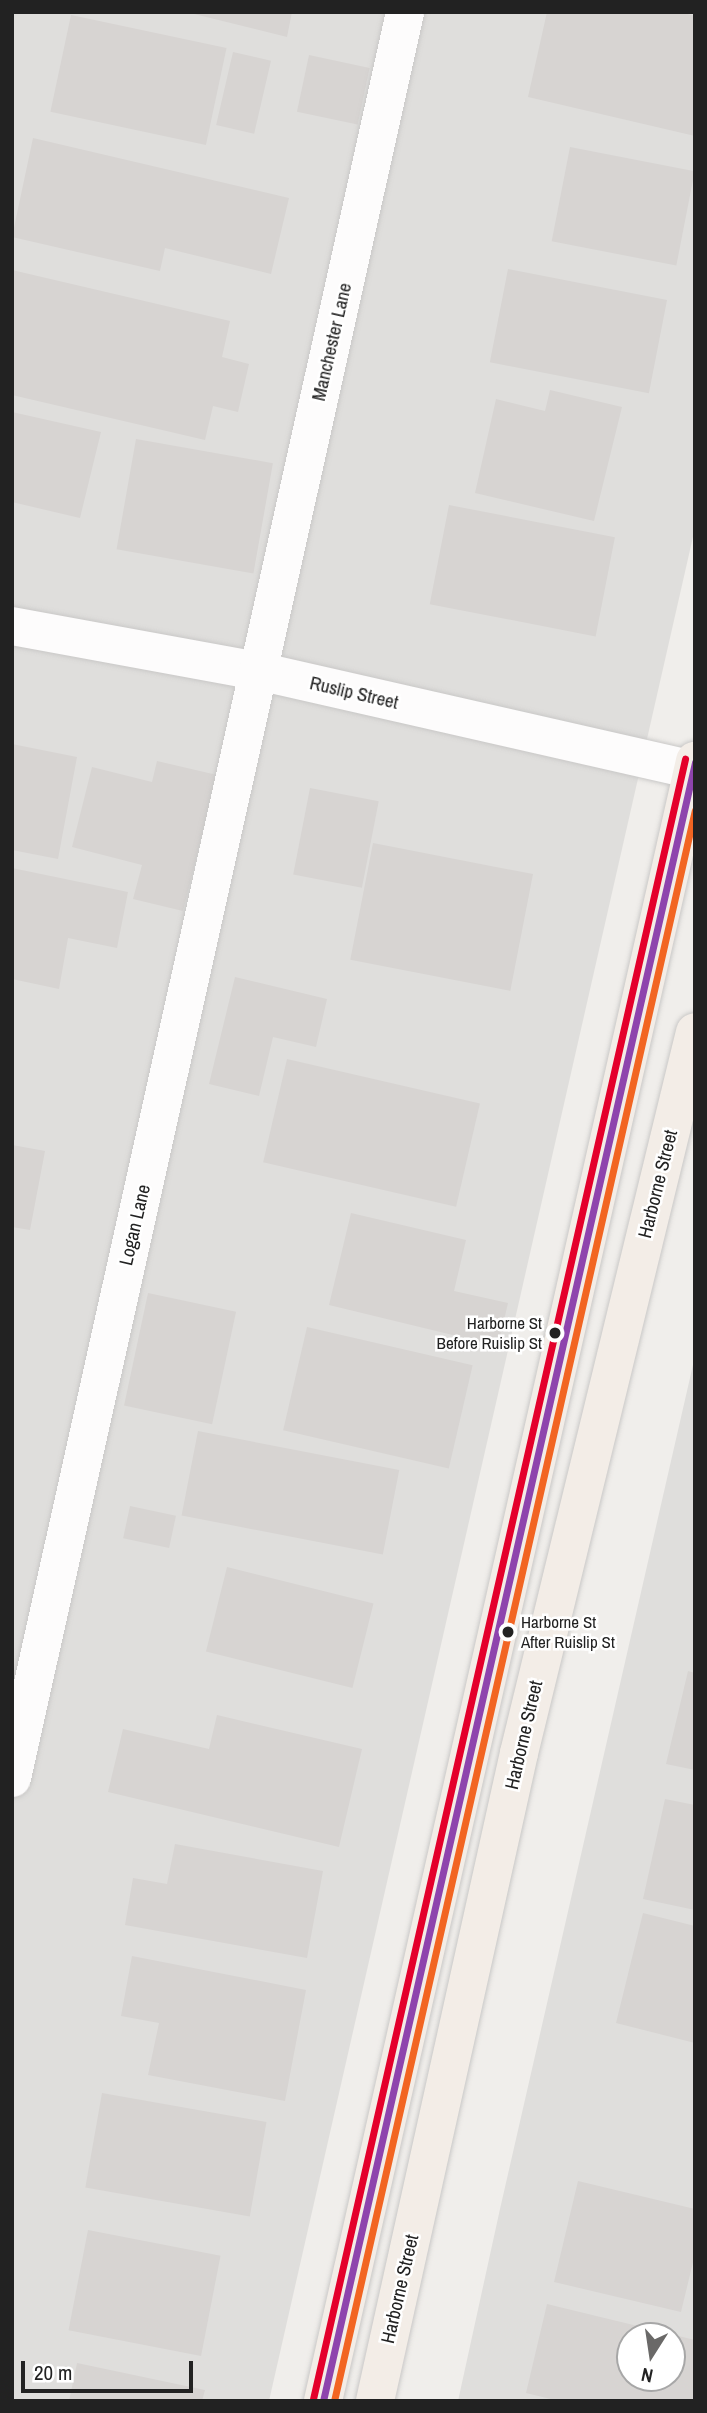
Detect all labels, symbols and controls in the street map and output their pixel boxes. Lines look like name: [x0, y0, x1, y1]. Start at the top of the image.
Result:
street label: Manchester Lane: [307, 281, 357, 403]
street label: Ruslip Street: [308, 672, 400, 714]
street label: Harborne Street: [634, 1127, 682, 1241]
street label: Logan Lane: [115, 1182, 155, 1268]
place label: Harborne St Before Ruislip St: [437, 1313, 542, 1353]
marker: Harborne St Before Ruislip St: [548, 1326, 562, 1340]
place label: Harborne St After Ruislip St: [521, 1612, 615, 1652]
marker: Harborne St After Ruislip St: [501, 1625, 515, 1639]
street label: Harborne Street: [500, 1678, 548, 1792]
street label: Harborne Street: [376, 2232, 424, 2346]
north arrow: [616, 2322, 686, 2392]
scale bar: [24, 2346, 196, 2390]
text: 20 m: [34, 2358, 72, 2387]
text: N: [639, 2362, 655, 2389]

